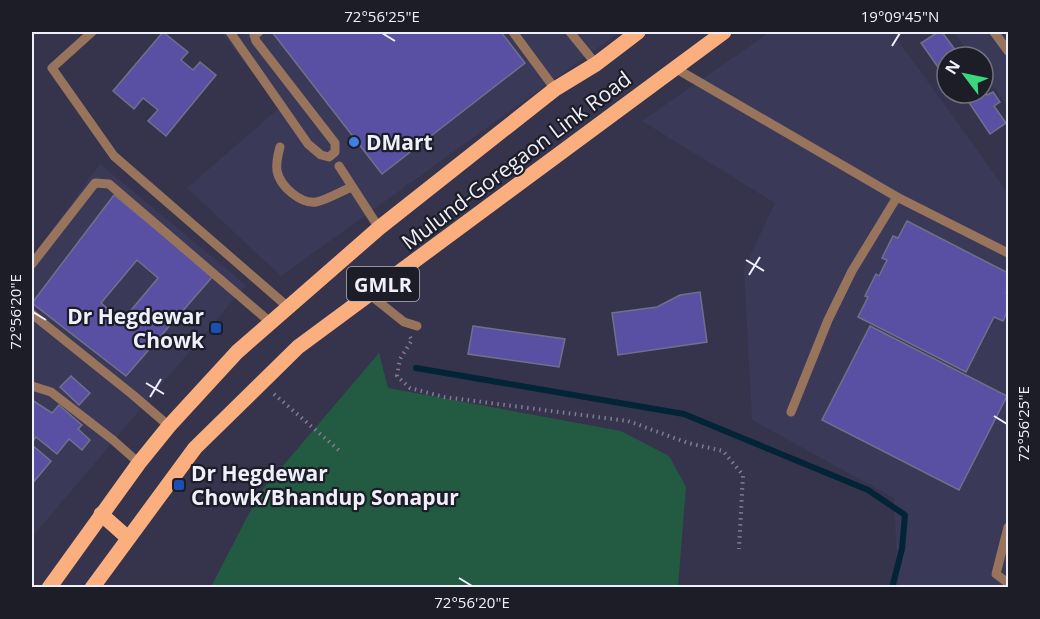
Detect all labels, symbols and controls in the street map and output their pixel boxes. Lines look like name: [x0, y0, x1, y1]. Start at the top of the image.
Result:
text: 72°56'25"E: [344, 6, 420, 26]
text: 19°09'45"N: [861, 6, 939, 26]
north arrow: [935, 45, 995, 105]
text: N: [940, 56, 965, 78]
street label: Mulund-Goregaon Link Road: [396, 64, 636, 256]
place label: DMart: [366, 128, 433, 156]
marker: DMart: [347, 135, 361, 149]
road number: GMLR: [347, 267, 419, 301]
text: 72°56'20"E: [5, 274, 25, 350]
place label: Dr Hegdewar Chowk: [67, 302, 205, 354]
marker: Dr Hegdewar Chowk: [209, 321, 223, 335]
text: 72°56'25"E: [1013, 386, 1033, 462]
place label: Dr Hegdewar Chowk/Bhandup Sonapur: [191, 459, 459, 511]
marker: Dr Hegdewar Chowk/Bhandup Sonapur: [172, 478, 186, 492]
text: 72°56'20"E: [434, 592, 510, 612]

